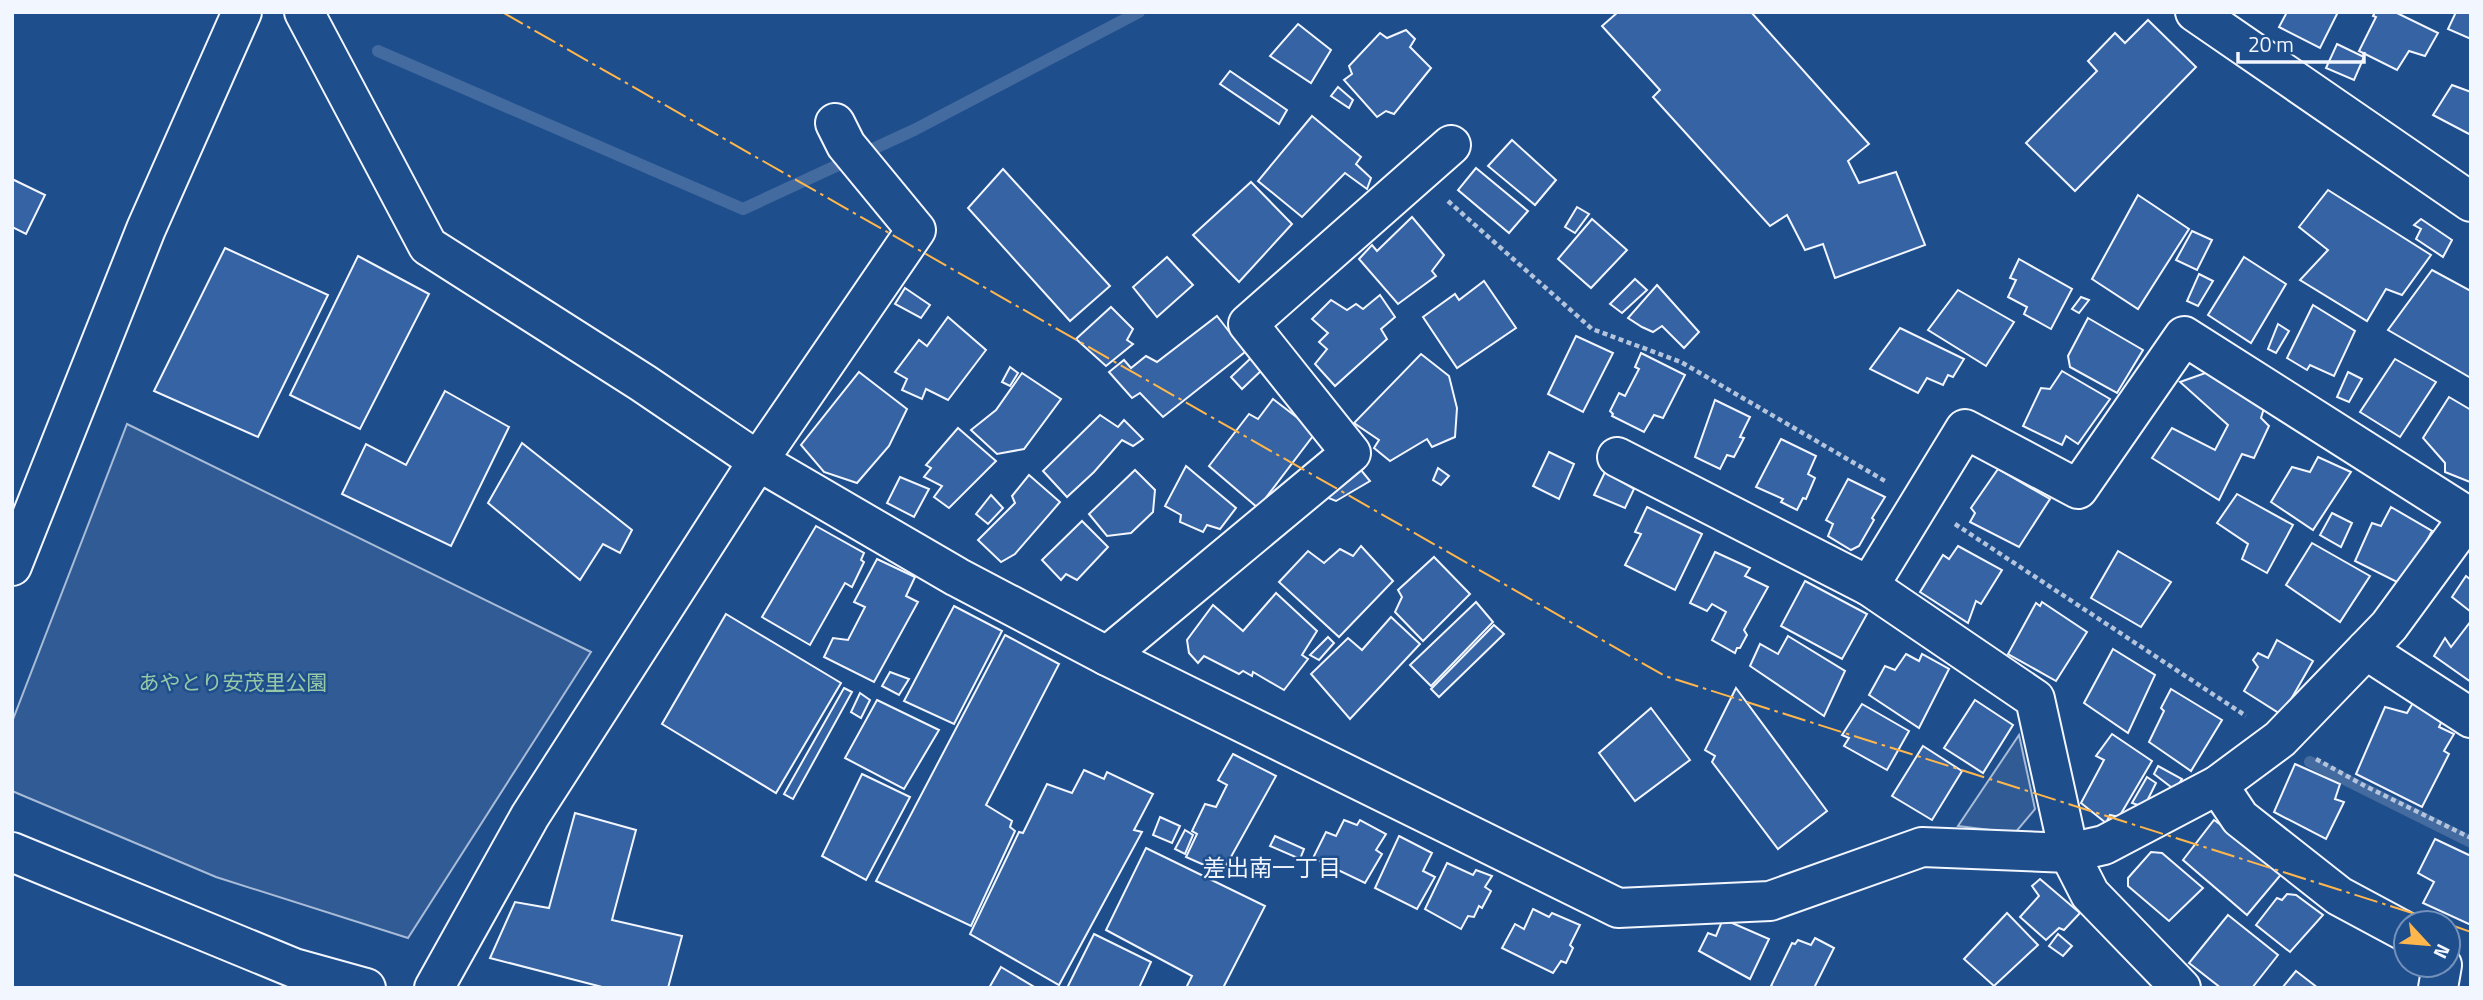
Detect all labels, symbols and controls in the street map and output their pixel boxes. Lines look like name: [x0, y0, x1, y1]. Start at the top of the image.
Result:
scale bar: [2238, 21, 2364, 65]
text: 20 m: [2248, 28, 2294, 60]
park label: あやとり安茂里公園: [139, 666, 328, 698]
district label: 差出南一丁目: [1203, 850, 1341, 885]
north arrow: [2392, 909, 2462, 979]
text: N: [2427, 939, 2459, 964]

